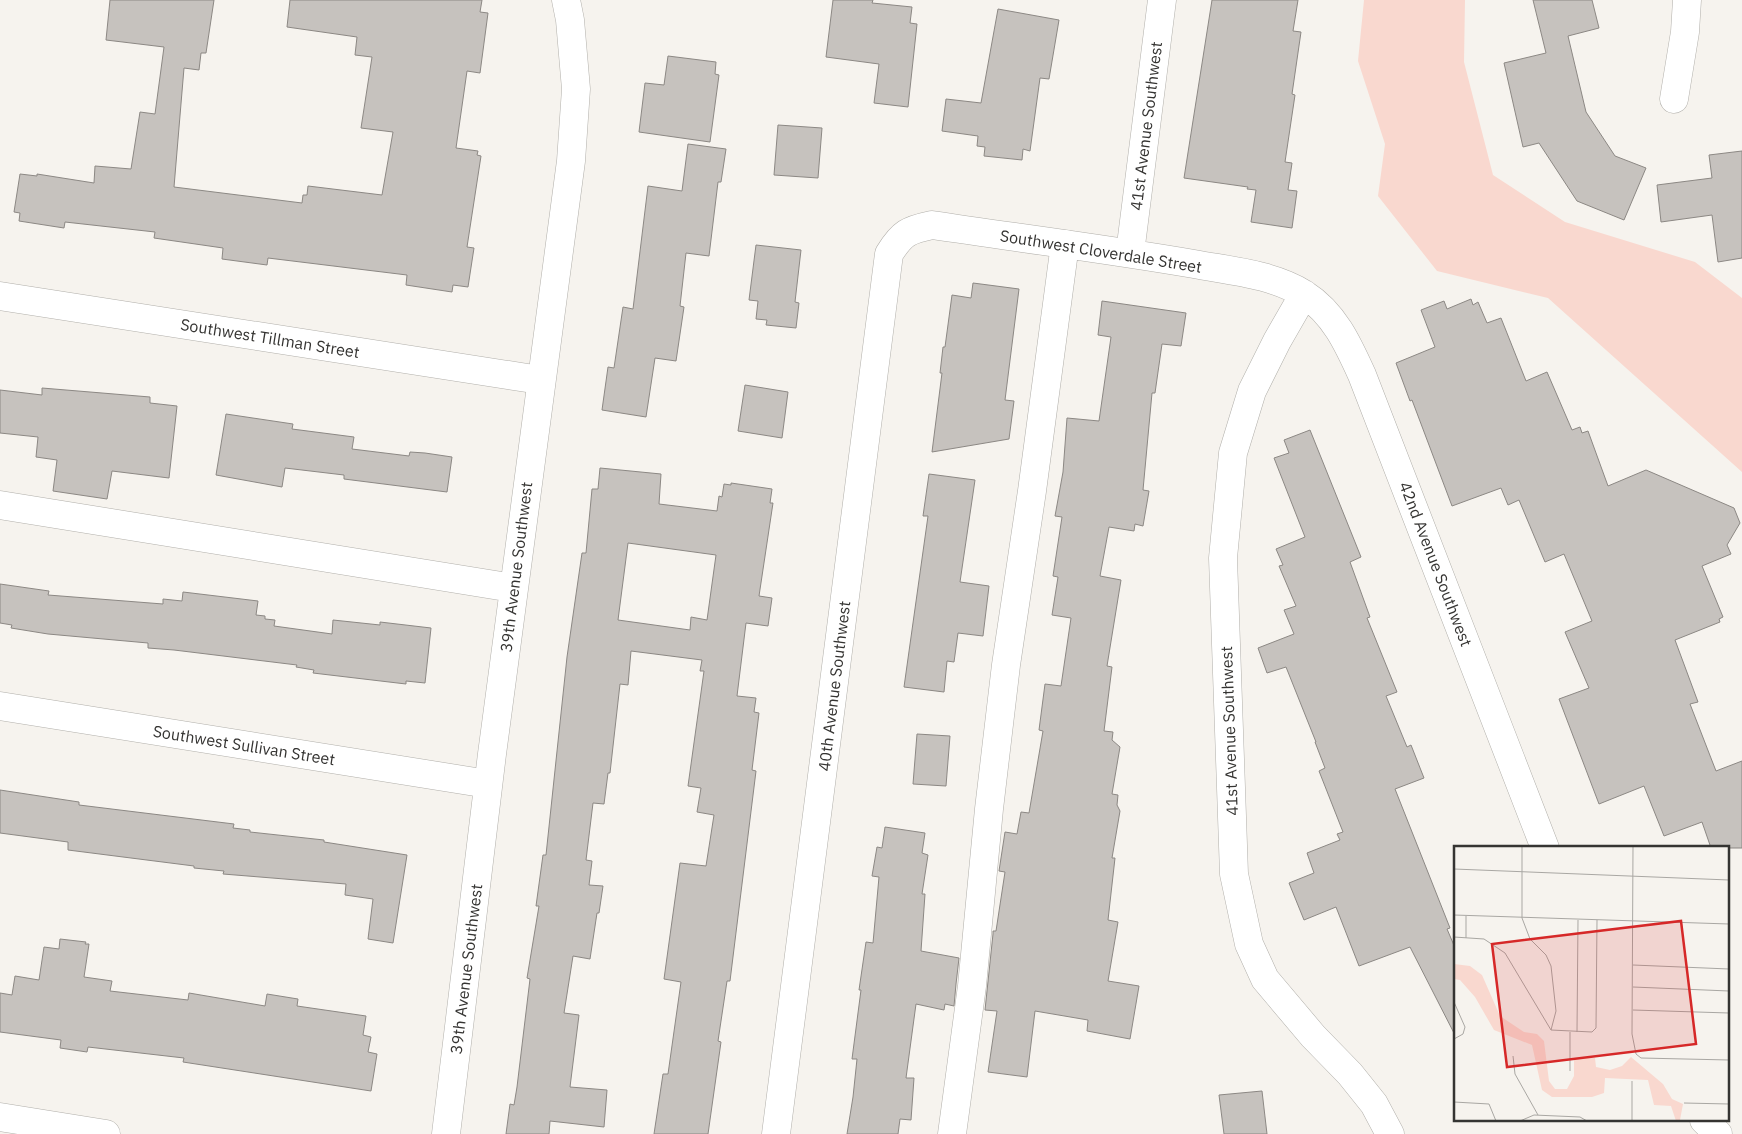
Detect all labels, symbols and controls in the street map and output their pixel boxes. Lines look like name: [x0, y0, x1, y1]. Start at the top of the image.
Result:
street label: 41st Avenue Southwest: [1126, 41, 1166, 211]
street label: Southwest Cloverdale Street: [999, 225, 1203, 277]
street label: Southwest Tillman Street: [179, 314, 361, 362]
street label: 42nd Avenue Southwest: [1395, 479, 1477, 649]
street label: 39th Avenue Southwest: [496, 481, 536, 653]
street label: 40th Avenue Southwest: [814, 600, 854, 772]
street label: 41st Avenue Southwest: [1216, 646, 1242, 816]
street label: Southwest Sullivan Street: [152, 721, 336, 769]
inset map: [1454, 846, 1730, 1122]
street label: 39th Avenue Southwest: [446, 883, 486, 1055]

